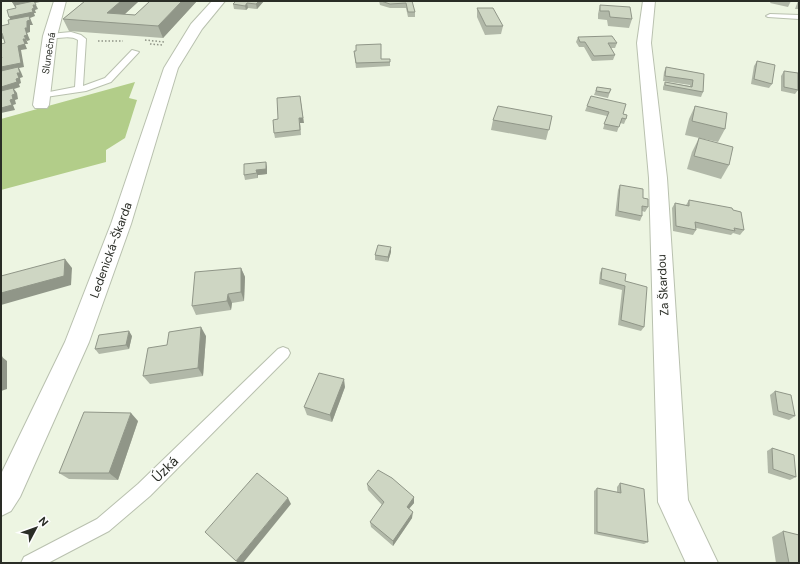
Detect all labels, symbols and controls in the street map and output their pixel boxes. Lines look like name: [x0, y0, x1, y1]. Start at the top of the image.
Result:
street label: Slunečná: [39, 31, 58, 75]
street label: Ledenická-Škarda: [86, 200, 136, 300]
street label: Za Škardou: [653, 254, 673, 316]
street label: Úzká: [148, 452, 182, 486]
north arrow: [16, 508, 56, 548]
text: N: [36, 514, 51, 529]

